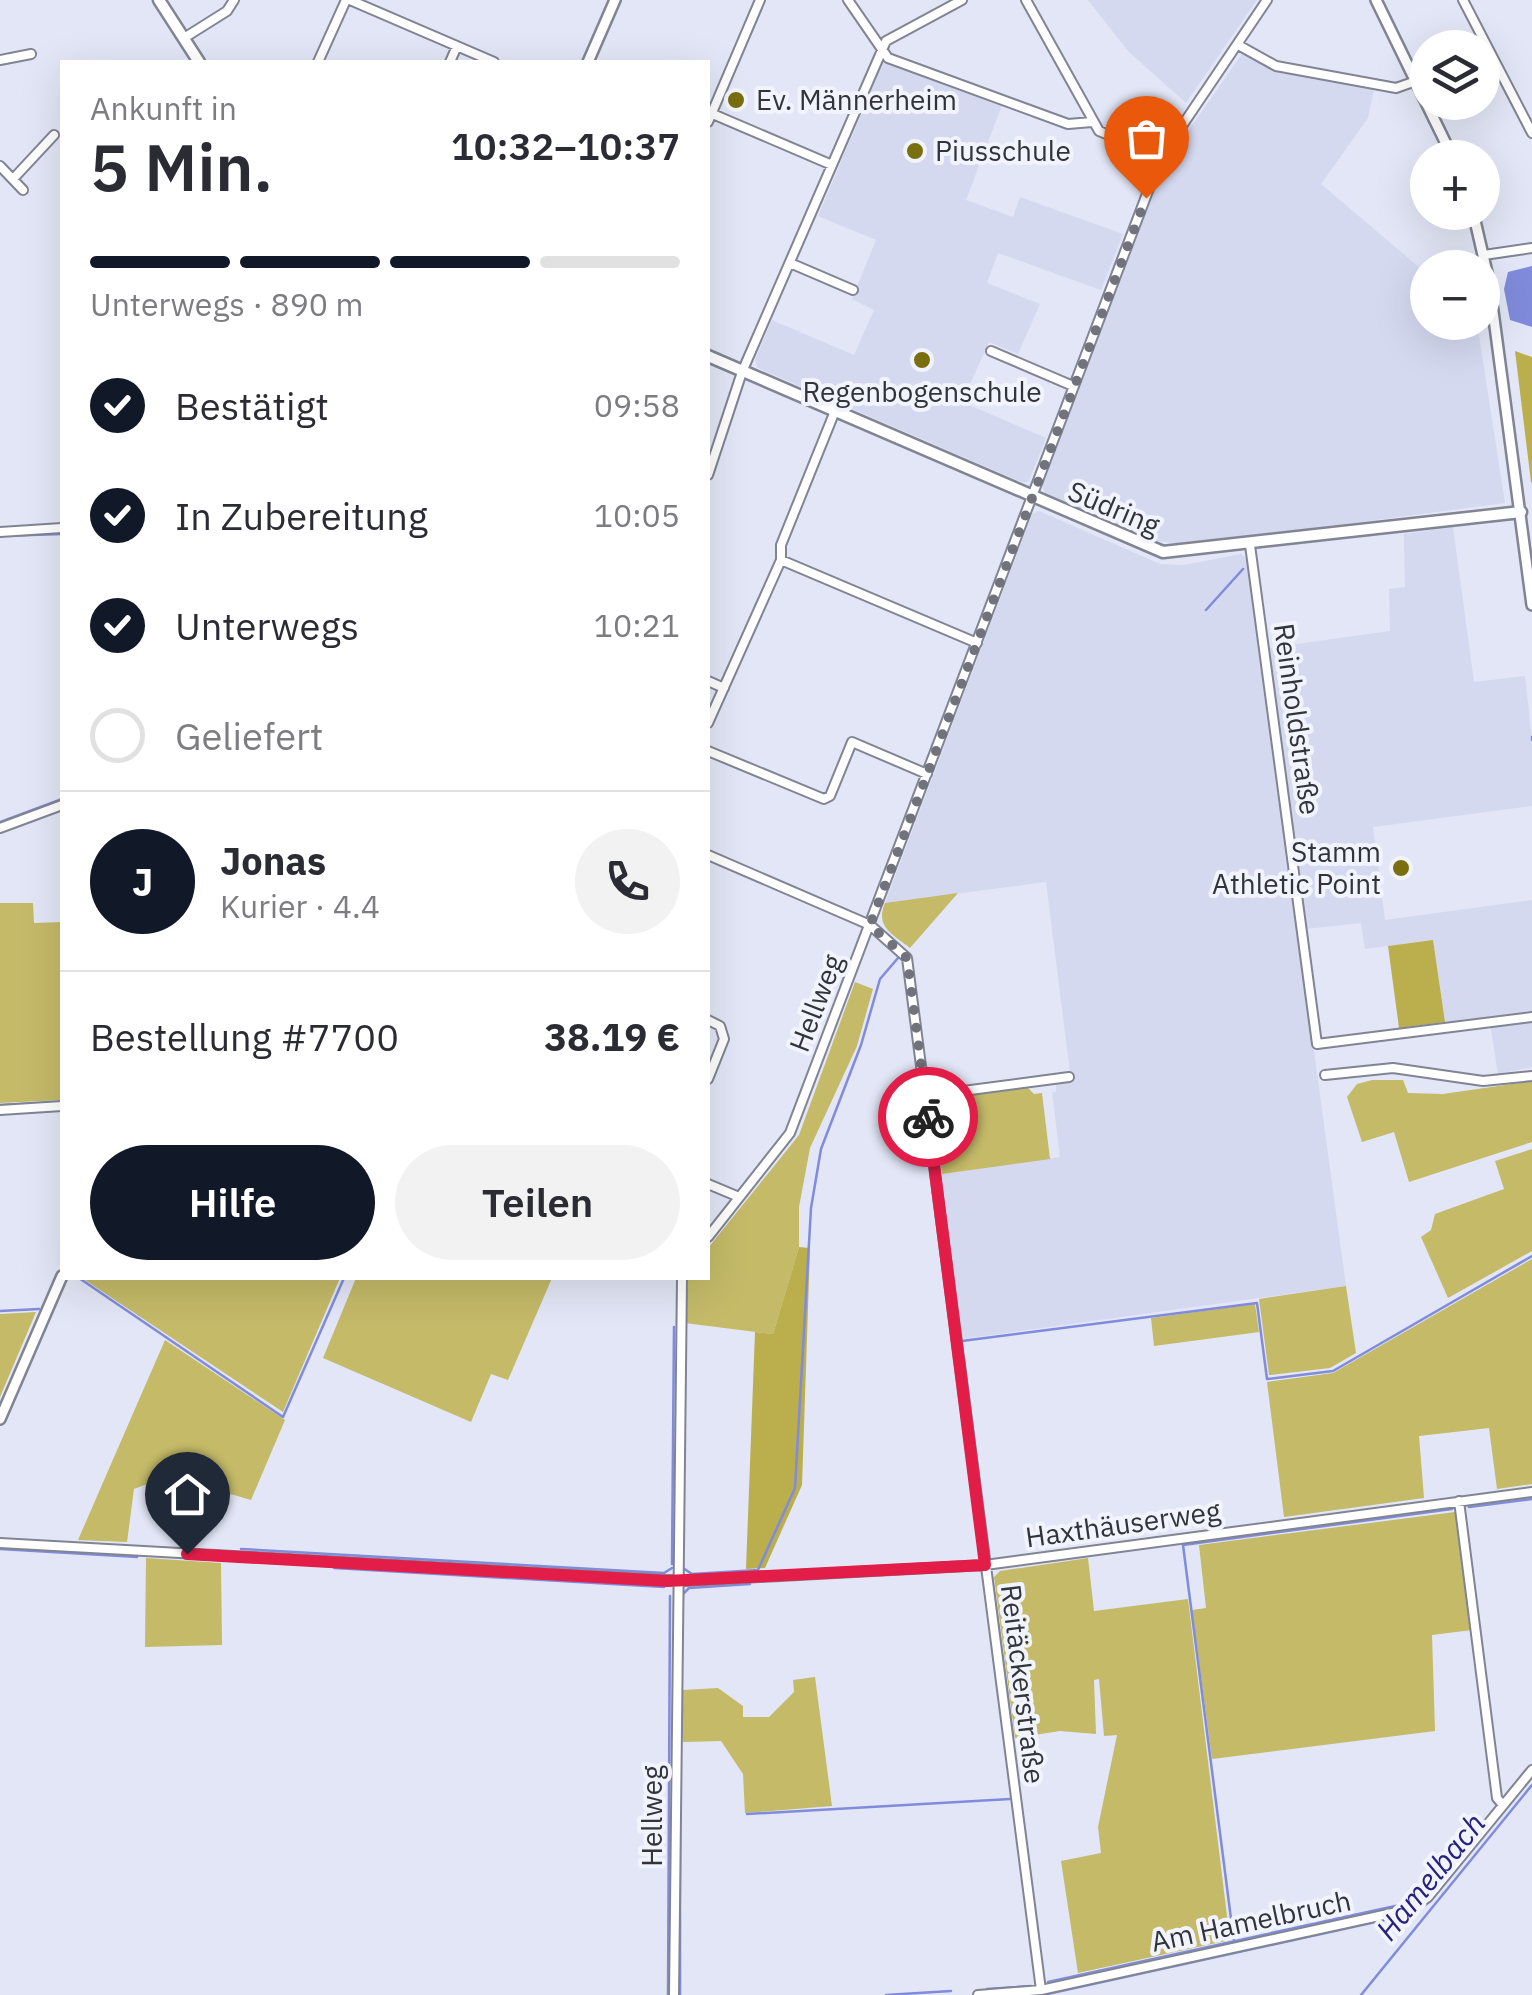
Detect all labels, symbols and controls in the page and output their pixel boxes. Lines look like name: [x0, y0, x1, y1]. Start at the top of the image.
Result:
map controls: [1410, 30, 1500, 340]
button: layers: [1410, 30, 1500, 120]
place label: Ev. Männerheim: [756, 81, 957, 118]
text: Ankunft in: [90, 87, 237, 129]
marker: Ev. Männerheim: [725, 89, 747, 111]
pin: [1104, 96, 1189, 199]
icon: bag: [1119, 111, 1174, 166]
text: 10:32–10:37: [451, 121, 680, 170]
text: 5 Min.: [90, 124, 273, 209]
place label: Piusschule: [935, 132, 1071, 169]
marker: Piusschule: [904, 140, 926, 162]
button: +: [1410, 140, 1500, 230]
button: −: [1410, 250, 1500, 340]
text: Unterwegs · 890 m: [90, 283, 364, 325]
marker: Regenbogenschule: [911, 349, 933, 371]
place label: Regenbogenschule: [802, 373, 1042, 410]
icon: check: [90, 378, 145, 433]
text: Bestätigt: [175, 381, 329, 430]
text: 09:58: [594, 384, 680, 426]
street label: Südring: [1063, 472, 1166, 543]
icon: check: [90, 488, 145, 543]
text: In Zubereitung: [175, 491, 428, 540]
text: 10:05: [594, 494, 680, 536]
icon: check: [90, 598, 145, 653]
text: Unterwegs: [175, 601, 359, 650]
text: 10:21: [594, 604, 680, 646]
street label: Reinholdstraße: [1266, 621, 1329, 817]
text: Geliefert: [175, 711, 323, 760]
button: phone: [575, 829, 680, 934]
place label: Stamm Athletic Point: [1212, 833, 1381, 902]
text: Jonas: [220, 836, 326, 885]
text: J: [132, 857, 153, 906]
marker: Stamm Athletic Point: [1390, 857, 1412, 879]
text: Kurier · 4.4: [220, 885, 380, 927]
street label: Hellweg: [780, 949, 851, 1057]
text: Bestellung #7700: [90, 1012, 399, 1061]
text: 38.19 €: [544, 1012, 680, 1061]
courier: [878, 1067, 978, 1167]
icon: bike: [901, 1090, 956, 1145]
button: Hilfe: [90, 1145, 375, 1260]
button: Teilen: [395, 1145, 680, 1260]
pin: [145, 1452, 230, 1555]
icon: home: [160, 1467, 215, 1522]
street label: Haxthäuserweg: [1023, 1491, 1223, 1555]
street label: Reitäckerstraße: [993, 1582, 1054, 1786]
street label: Hellweg: [633, 1765, 670, 1867]
water label: Hamelbach: [1367, 1804, 1493, 1948]
street label: Am Hamelbruch: [1147, 1881, 1354, 1960]

